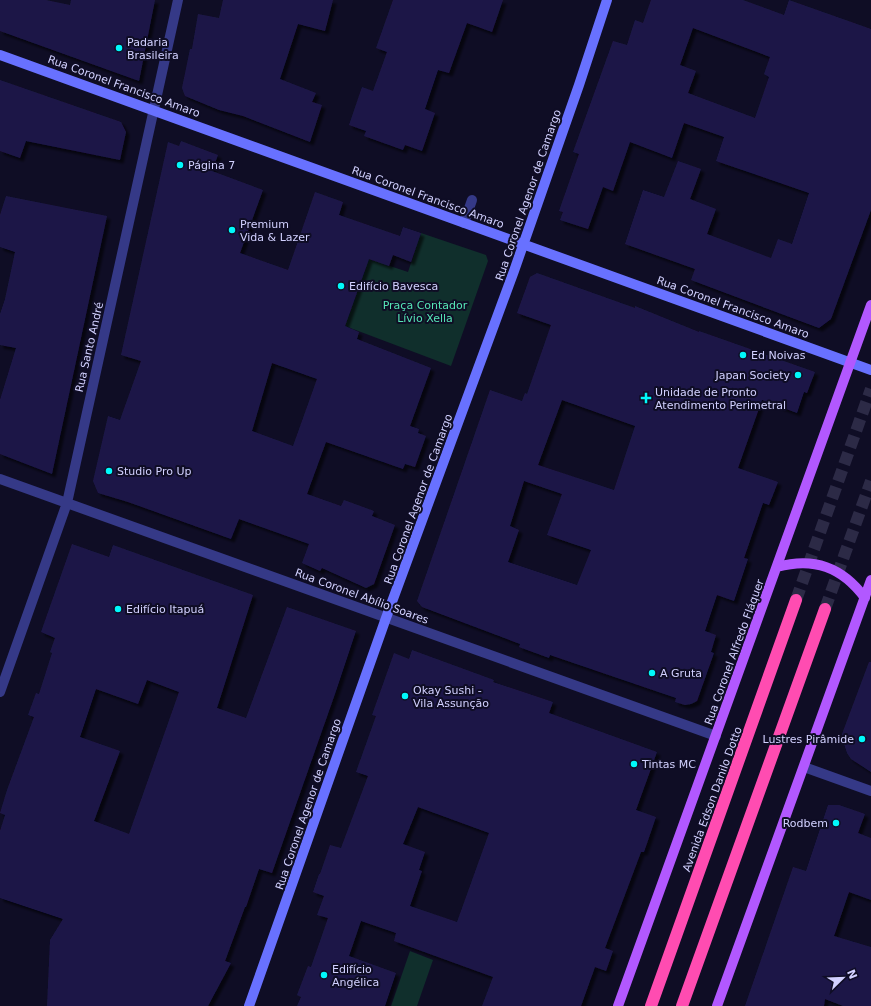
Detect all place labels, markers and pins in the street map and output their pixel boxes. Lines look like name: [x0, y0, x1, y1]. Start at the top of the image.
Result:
place label: Padaria Brasileira: [127, 36, 179, 62]
marker: Padaria Brasileira: [114, 43, 124, 53]
place label: Página 7: [188, 159, 235, 172]
marker: Página 7: [175, 160, 185, 170]
place label: Premium Vida & Lazer: [240, 218, 310, 244]
marker: Premium Vida & Lazer: [227, 225, 237, 235]
place label: Edifício Bavesca: [349, 280, 438, 293]
marker: Edifício Bavesca: [336, 281, 346, 291]
place label: Ed Noivas: [751, 349, 806, 362]
marker: Ed Noivas: [738, 350, 748, 360]
place label: Japan Society: [714, 369, 790, 382]
marker: Japan Society: [793, 370, 803, 380]
place label: Unidade de Pronto Atendimento Perimetral: [655, 386, 786, 412]
marker: Unidade de Pronto Atendimento Perimetral: [640, 392, 652, 404]
place label: Studio Pro Up: [117, 465, 192, 478]
marker: Studio Pro Up: [104, 466, 114, 476]
place label: Edifício Itapuá: [126, 603, 204, 616]
marker: Edifício Itapuá: [113, 604, 123, 614]
place label: A Gruta: [660, 667, 702, 680]
marker: A Gruta: [647, 668, 657, 678]
place label: Okay Sushi - Vila Assunção: [413, 684, 489, 710]
marker: Okay Sushi - Vila Assunção: [400, 691, 410, 701]
place label: Lustres Pirâmide: [763, 733, 854, 746]
marker: Lustres Pirâmide: [857, 734, 867, 744]
place label: Tintas MC: [641, 758, 696, 771]
marker: Tintas MC: [629, 759, 639, 769]
place label: Rodbem: [783, 817, 828, 830]
marker: Rodbem: [831, 818, 841, 828]
place label: Edifício Angélica: [332, 963, 379, 989]
marker: Edifício Angélica: [319, 970, 329, 980]

